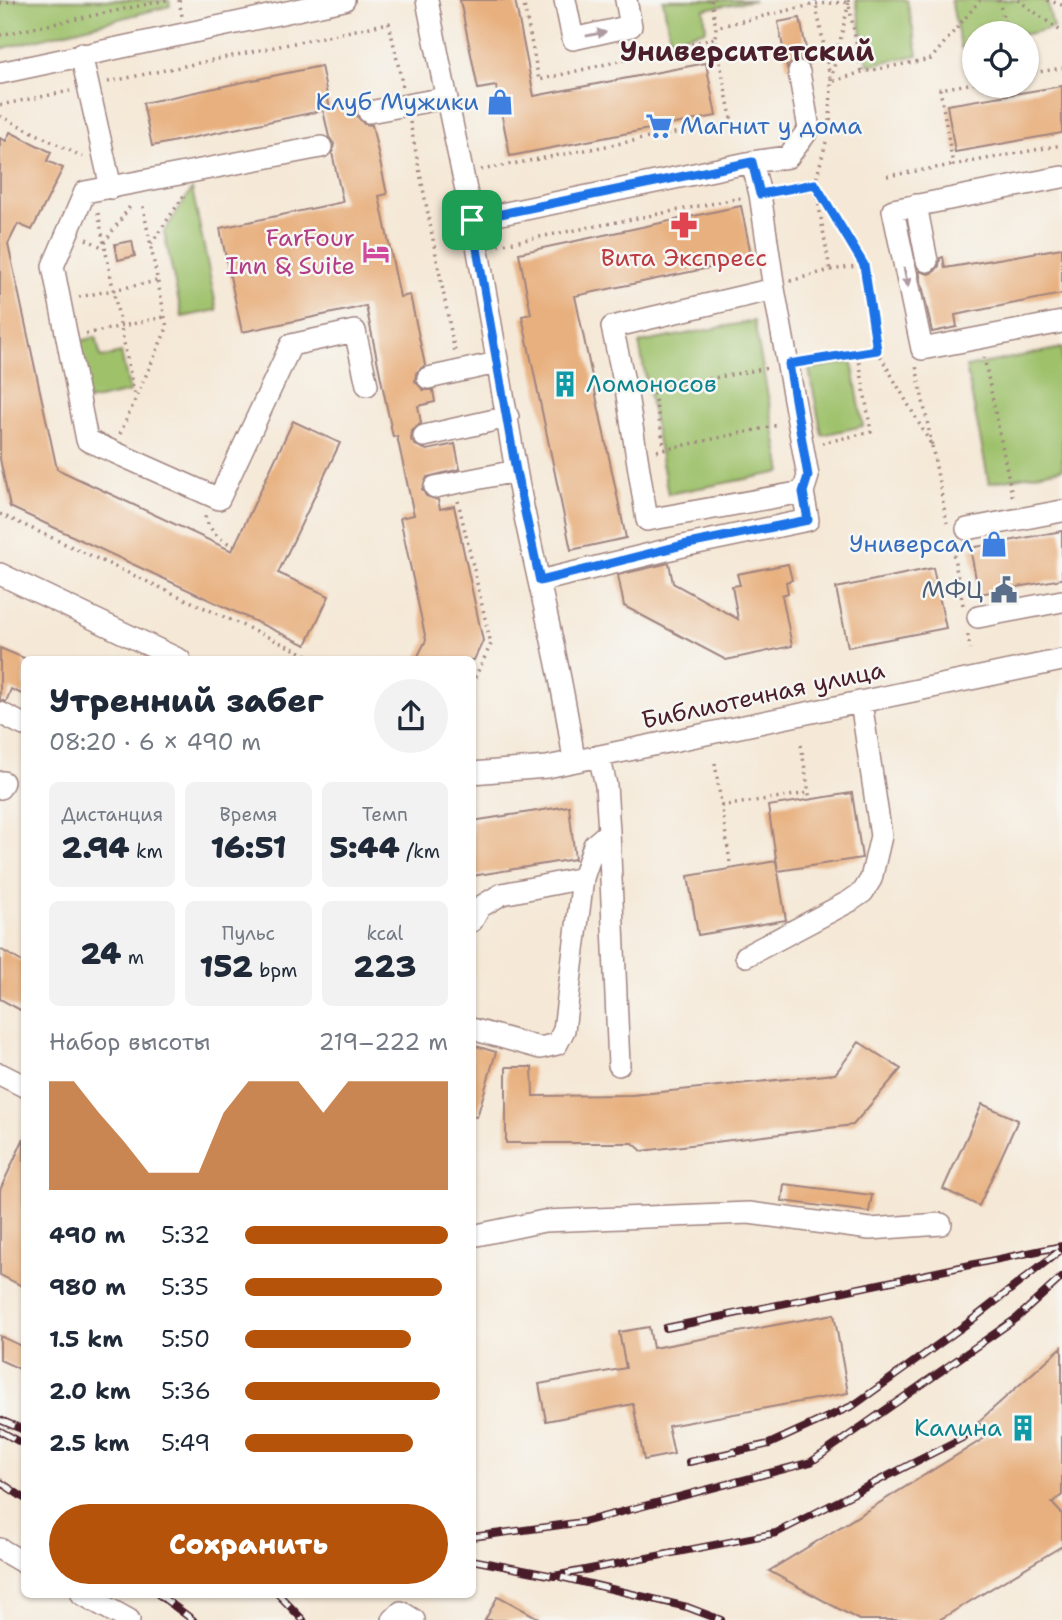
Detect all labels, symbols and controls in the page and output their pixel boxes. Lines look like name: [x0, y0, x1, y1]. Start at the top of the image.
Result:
map controls: [962, 21, 1039, 98]
button: locate: [962, 21, 1039, 98]
one-way arrow: [585, 28, 607, 39]
district label: Университетский: [620, 32, 875, 70]
place label: Клуб Мужики: [316, 86, 479, 118]
shop icon: Клуб Мужики: [485, 87, 515, 117]
place label: Магнит у дома: [680, 110, 862, 142]
supermarket icon: Магнит у дома: [644, 111, 674, 141]
pin: [442, 190, 502, 250]
icon: arrive: [453, 201, 491, 239]
pharmacy icon: Вита Экспресс: [669, 210, 699, 240]
place label: FarFour Inn & Suite: [225, 222, 355, 282]
hotel icon: FarFour Inn & Suite: [361, 237, 391, 267]
place label: Вита Экспресс: [601, 242, 767, 274]
one-way arrow: [901, 266, 912, 288]
place label: Ломоносов: [586, 368, 717, 400]
building icon: Ломоносов: [550, 369, 580, 399]
place label: Универсал: [849, 528, 973, 560]
shop icon: Универсал: [979, 529, 1009, 559]
place label: МФЦ: [922, 574, 983, 606]
public building icon: МФЦ: [989, 575, 1019, 605]
street label: Библиотечная улица: [639, 654, 888, 736]
text: Утренний забег: [49, 679, 324, 722]
button: share: [374, 679, 448, 753]
text: 08:20 · 6 × 490 m: [49, 727, 261, 757]
text: Дистанция: [61, 802, 163, 827]
text: Время: [220, 802, 277, 827]
text: Темп: [362, 802, 408, 827]
text: 2.94: [61, 827, 130, 868]
text: 16:51: [211, 827, 286, 868]
text: 5:44: [330, 827, 400, 868]
text: km: [130, 839, 163, 864]
text: /km: [400, 839, 440, 864]
text: Пульс: [222, 921, 275, 946]
text: kcal: [366, 921, 403, 946]
text: 24: [80, 933, 121, 974]
text: m: [121, 945, 144, 970]
text: 152: [200, 946, 253, 987]
text: 223: [353, 946, 416, 987]
text: bpm: [253, 958, 297, 983]
text: Набор высоты: [49, 1027, 210, 1057]
text: 219–222 m: [318, 1027, 448, 1057]
text: 490 m: [49, 1220, 125, 1250]
text: 5:32: [161, 1220, 210, 1250]
text: 980 m: [49, 1272, 126, 1302]
text: 5:35: [161, 1272, 209, 1302]
text: 1.5 km: [49, 1324, 123, 1354]
text: 5:50: [161, 1324, 210, 1354]
text: 2.0 km: [49, 1376, 131, 1406]
text: 5:36: [161, 1376, 211, 1406]
place label: Калина: [914, 1412, 1002, 1444]
building icon: Калина: [1008, 1413, 1038, 1443]
text: 2.5 km: [49, 1428, 130, 1458]
text: 5:49: [161, 1428, 210, 1458]
button: Сохранить: [49, 1504, 448, 1584]

